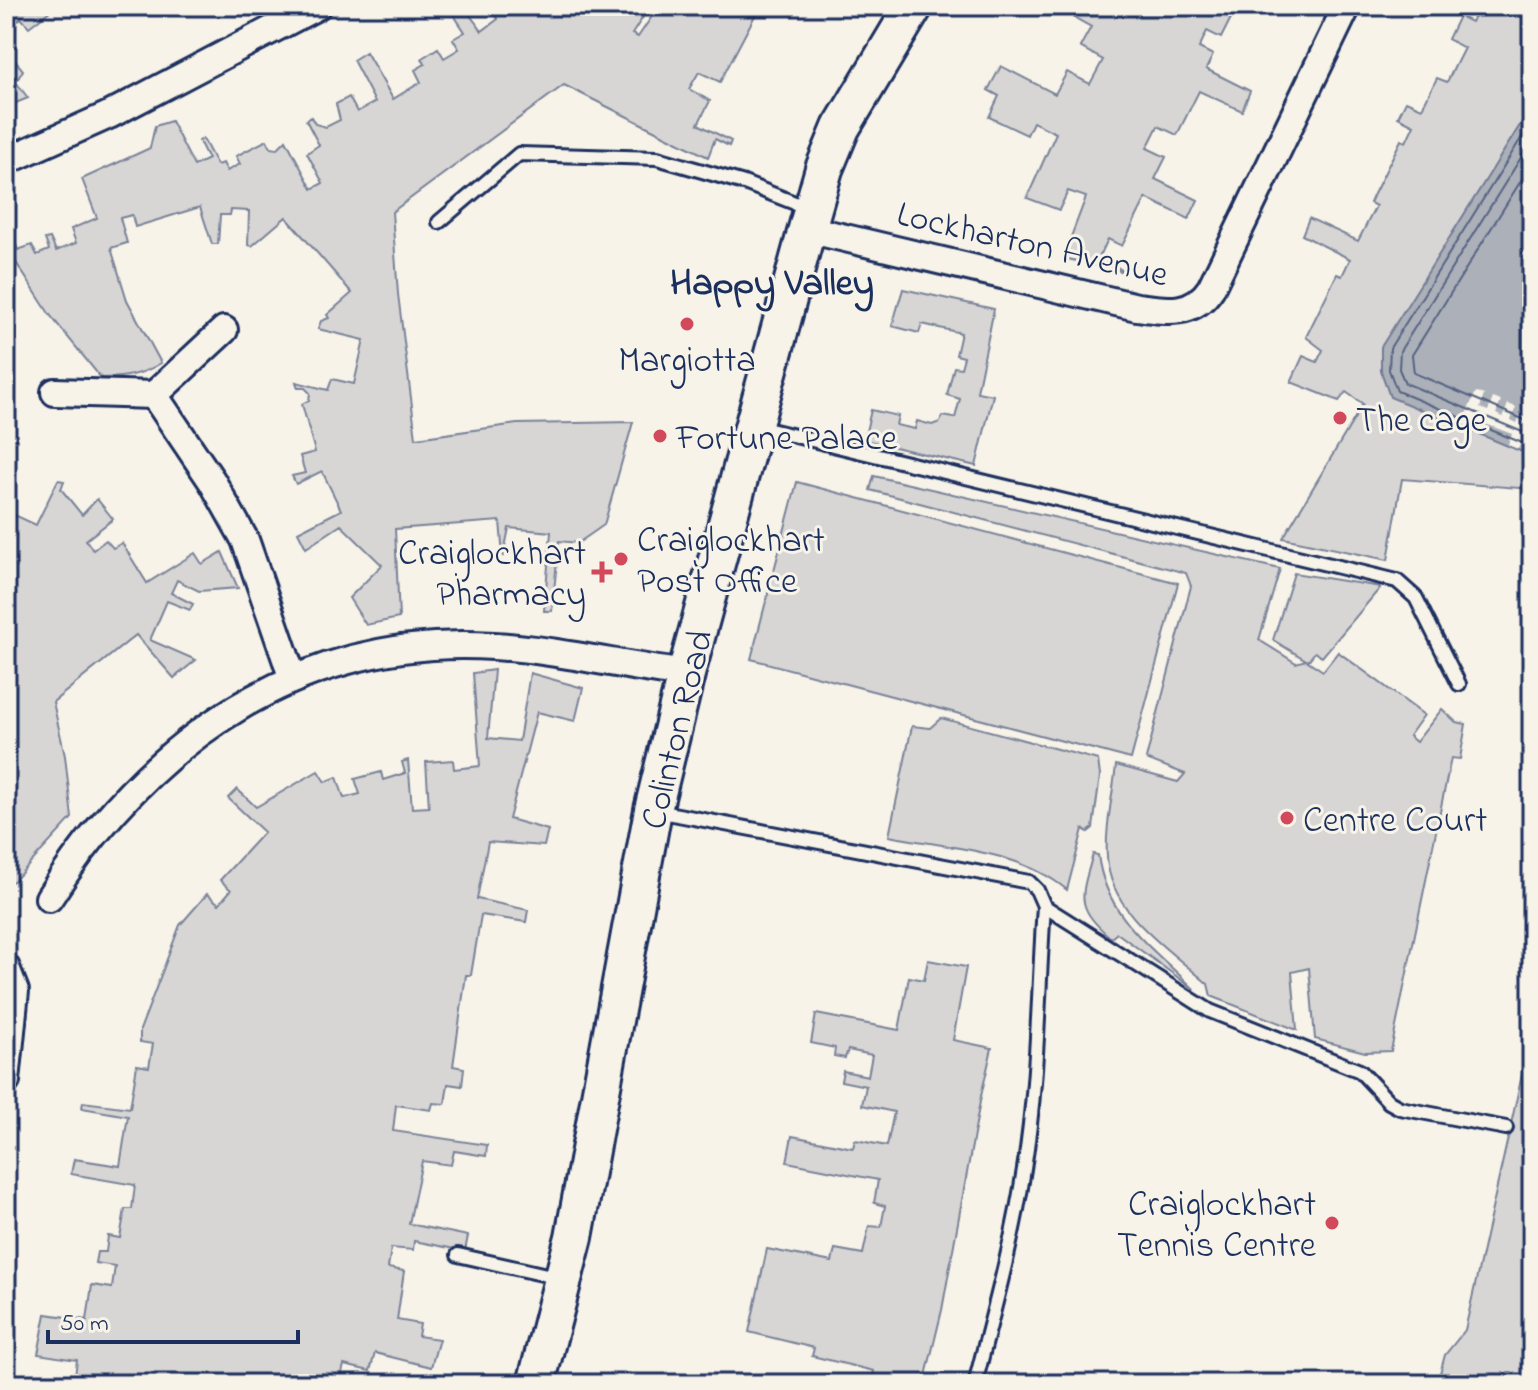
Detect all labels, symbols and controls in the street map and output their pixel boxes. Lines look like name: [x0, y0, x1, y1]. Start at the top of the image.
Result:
street label: Lockharton Avenue: [891, 189, 1174, 304]
district label: Happy Valley: [670, 257, 874, 313]
marker: Margiotta: [678, 315, 696, 333]
place label: Margiotta: [618, 336, 756, 389]
place label: The cage: [1356, 396, 1487, 449]
marker: The cage: [1331, 409, 1349, 427]
place label: Fortune Palace: [675, 414, 898, 467]
marker: Fortune Palace: [651, 427, 669, 445]
place label: Craiglockhart Post Office: [637, 516, 825, 610]
place label: Craiglockhart Pharmacy: [398, 529, 586, 623]
marker: Craiglockhart Post Office: [612, 550, 630, 568]
marker: Craiglockhart Pharmacy: [593, 563, 611, 581]
street label: Colinton Road: [629, 625, 730, 835]
place label: Centre Court: [1303, 796, 1487, 849]
marker: Centre Court: [1278, 809, 1296, 827]
place label: Craiglockhart Tennis Centre: [1117, 1180, 1317, 1274]
marker: Craiglockhart Tennis Centre: [1323, 1214, 1341, 1232]
scale bar: [48, 1294, 298, 1344]
text: 50 m: [60, 1307, 109, 1342]

